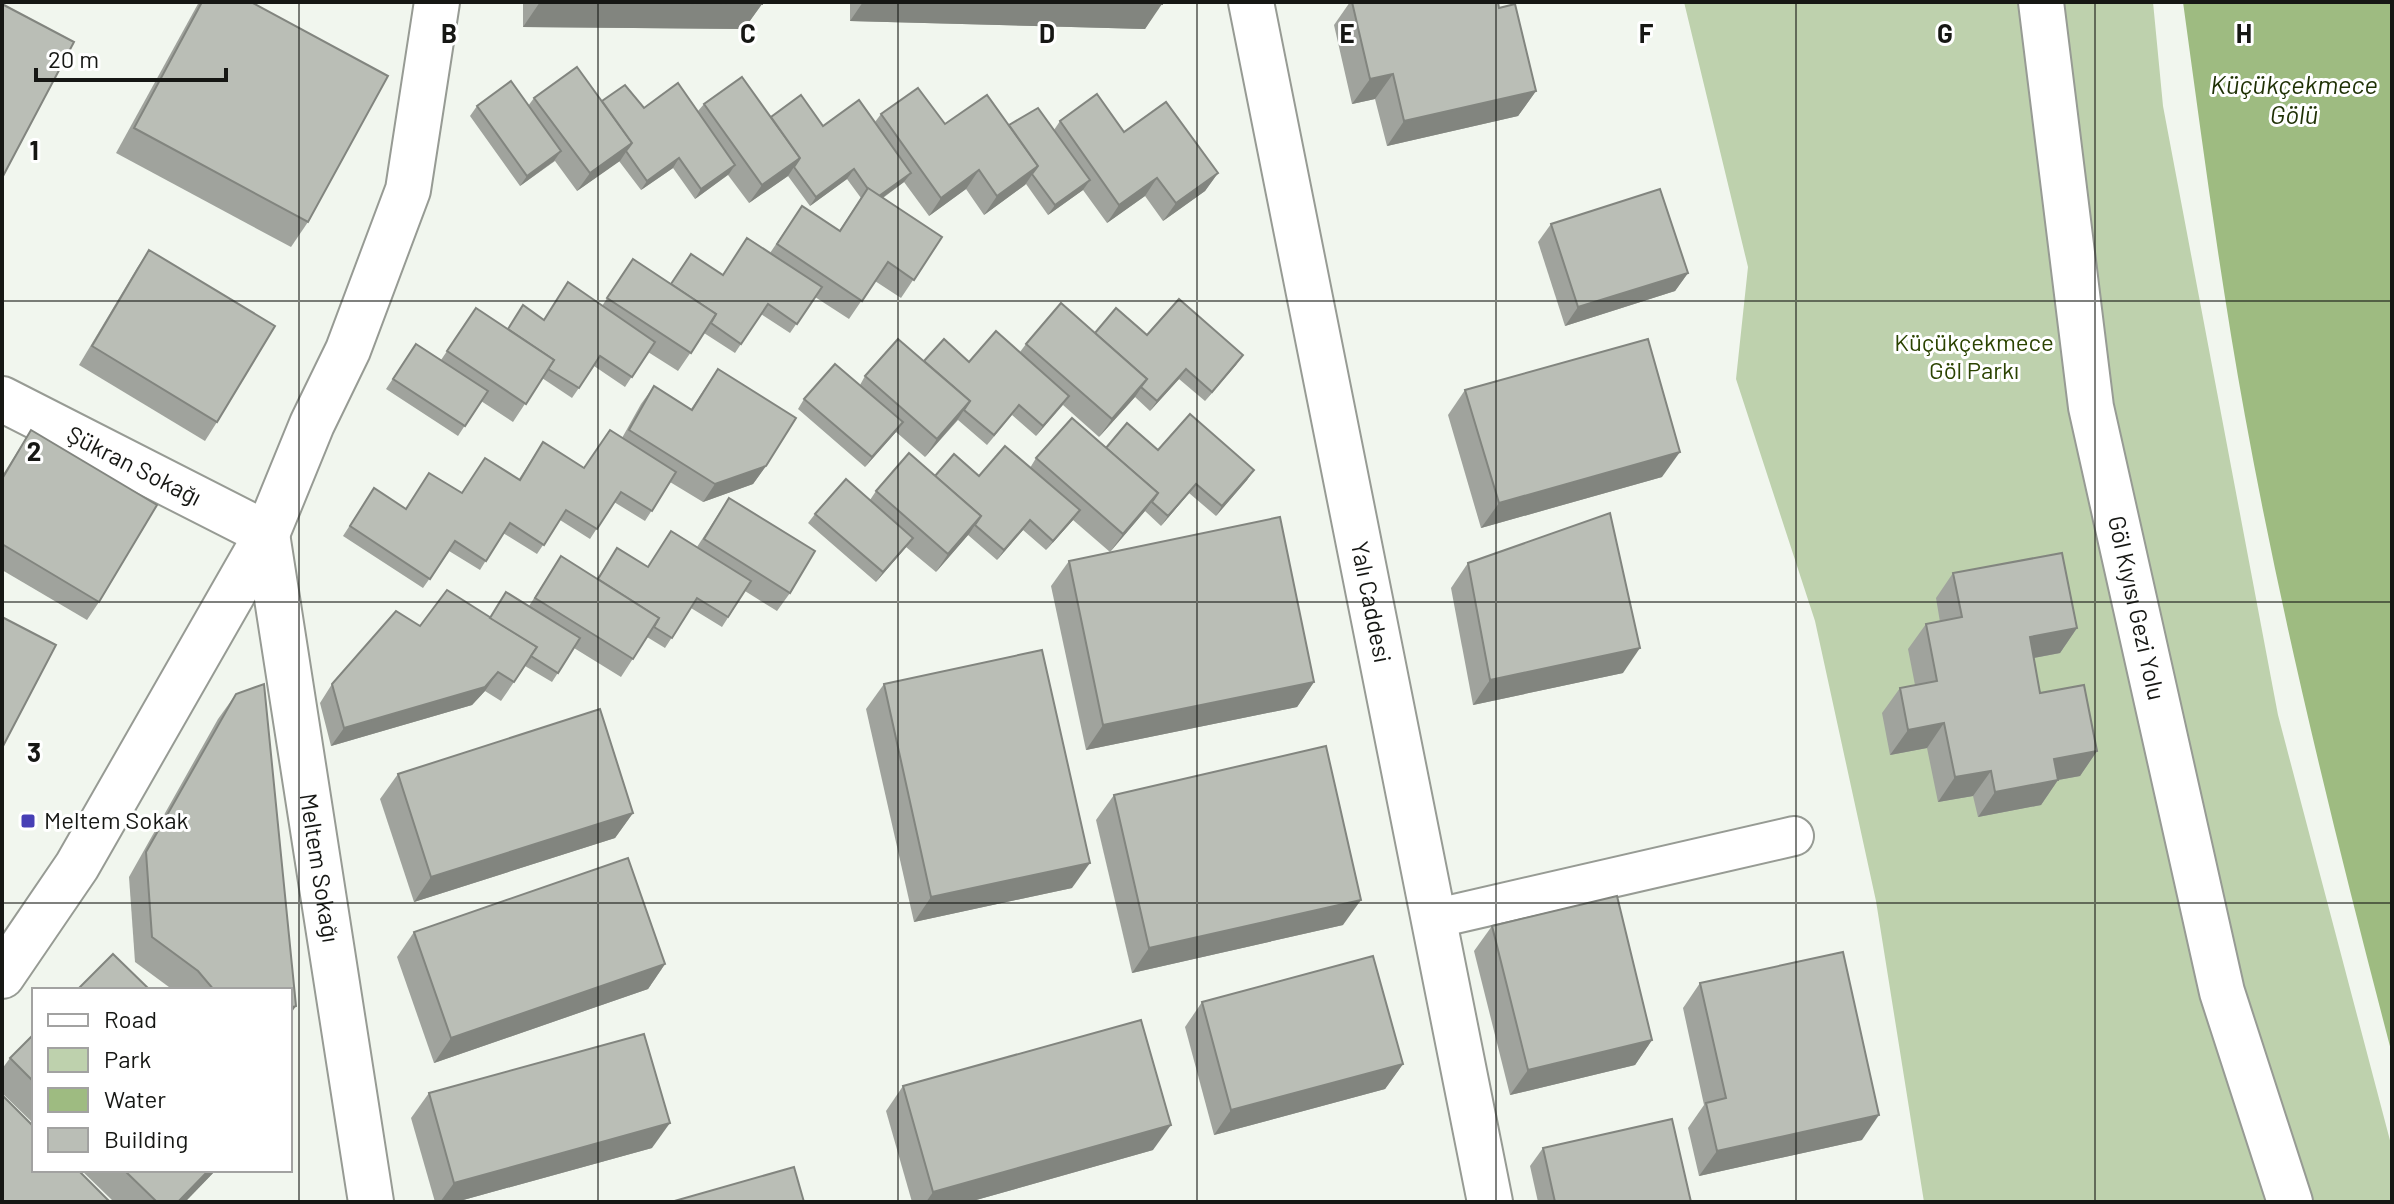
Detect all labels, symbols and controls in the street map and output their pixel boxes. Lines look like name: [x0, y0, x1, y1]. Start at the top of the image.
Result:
text: B: [441, 17, 457, 48]
text: C: [740, 17, 756, 48]
text: D: [1039, 17, 1055, 48]
text: E: [1339, 17, 1355, 48]
text: F: [1639, 17, 1654, 48]
text: G: [1937, 17, 1953, 48]
text: H: [2236, 17, 2252, 48]
scale bar: [36, 32, 226, 82]
text: 20 m: [48, 44, 99, 73]
water label: Küçükçekmece Gölü: [2210, 68, 2378, 129]
text: 1: [29, 134, 39, 165]
park label: Küçükçekmece Göl Parkı: [1894, 327, 2054, 384]
street label: Şükran Sokağı: [63, 419, 207, 511]
text: 2: [27, 435, 41, 466]
street label: Göl Kıyısı Gezi Yolu: [2103, 513, 2172, 703]
street label: Yalı Caddesi: [1346, 539, 1398, 665]
text: 3: [27, 736, 41, 767]
street label: Meltem Sokağı: [295, 791, 346, 944]
place label: Meltem Sokak: [44, 805, 188, 834]
marker: Meltem Sokak: [19, 812, 37, 830]
legend: [32, 988, 292, 1172]
text: Road: [104, 1004, 157, 1033]
text: Park: [104, 1044, 151, 1073]
text: Water: [104, 1084, 166, 1113]
text: Building: [104, 1124, 188, 1153]

